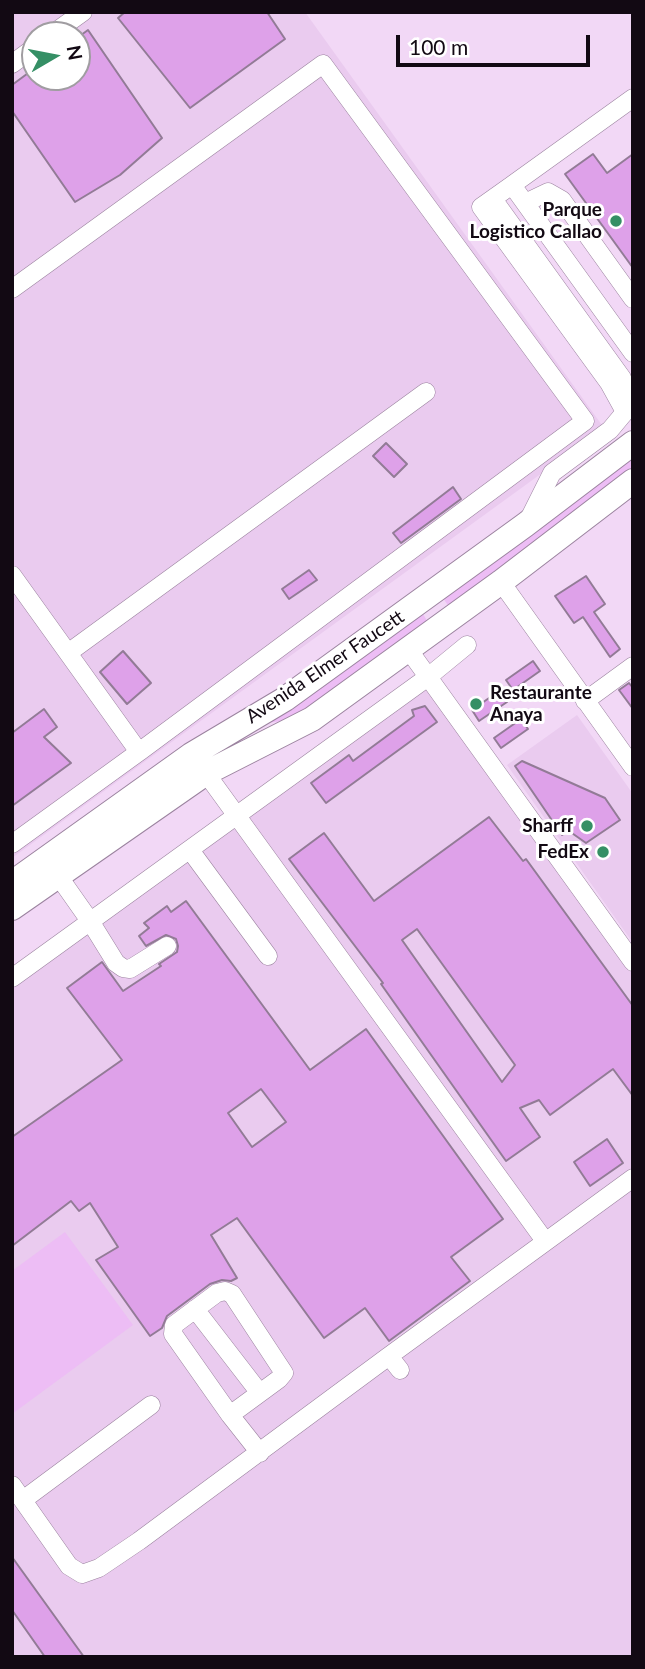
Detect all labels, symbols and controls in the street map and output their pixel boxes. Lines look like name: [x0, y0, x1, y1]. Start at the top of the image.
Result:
north arrow: [21, 21, 91, 91]
scale bar: [400, 21, 594, 65]
text: 100 m: [409, 34, 468, 59]
text: N: [63, 43, 88, 62]
place label: Parque Logistico Callao: [470, 199, 602, 243]
marker: Parque Logistico Callao: [608, 213, 624, 229]
street label: Avenida Elmer Faucett: [242, 606, 408, 728]
place label: Restaurante Anaya: [490, 682, 592, 726]
marker: Restaurante Anaya: [468, 696, 484, 712]
place label: Sharff: [522, 815, 573, 837]
marker: Sharff: [579, 818, 595, 834]
place label: FedEx: [537, 841, 589, 863]
marker: FedEx: [595, 844, 611, 860]

